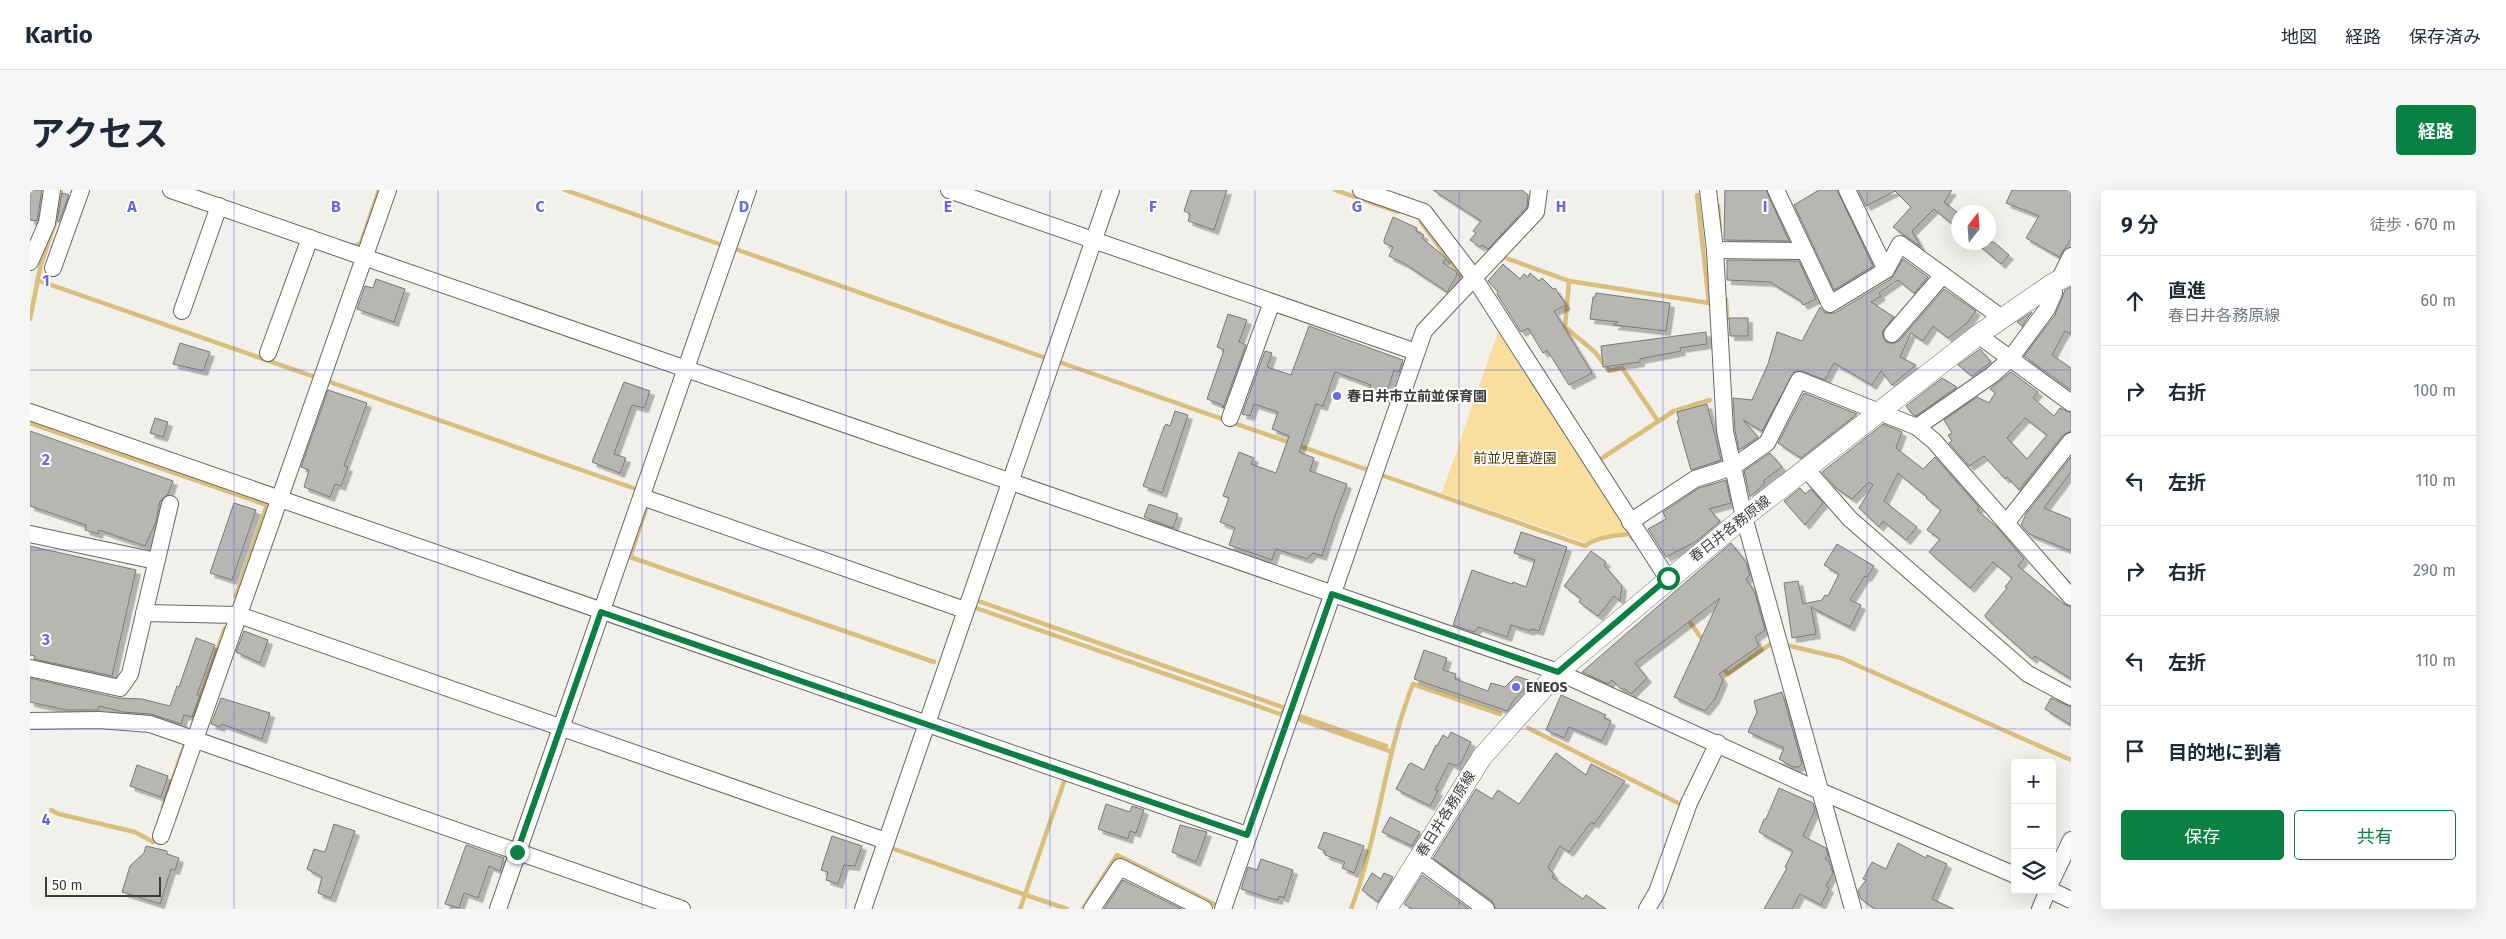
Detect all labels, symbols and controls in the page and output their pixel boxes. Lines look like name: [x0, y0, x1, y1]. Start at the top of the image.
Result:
text: Kartio: [25, 21, 93, 49]
text: 地図: [2281, 26, 2317, 48]
text: 経路: [2345, 26, 2381, 48]
text: 保存済み: [2409, 26, 2481, 48]
button: 経路: [2396, 105, 2476, 155]
text: アクセス: [30, 113, 168, 155]
text: A: [126, 197, 137, 216]
text: B: [331, 197, 341, 216]
text: C: [535, 197, 545, 216]
text: D: [739, 197, 749, 216]
text: E: [944, 197, 952, 216]
text: F: [1149, 197, 1157, 216]
text: G: [1352, 197, 1362, 216]
text: H: [1556, 197, 1566, 216]
text: I: [1763, 197, 1767, 216]
north arrow: [1951, 205, 1996, 250]
text: 9 分: [2121, 212, 2159, 238]
text: 徒歩 · 670 m: [2370, 215, 2456, 234]
text: 1: [42, 271, 50, 290]
text: 直進: [2168, 279, 2206, 302]
icon: ahead: [2121, 287, 2149, 315]
text: 60 m: [2421, 291, 2456, 310]
text: 春日井各務原線: [2168, 306, 2280, 325]
icon: right: [2121, 377, 2149, 405]
text: 右折: [2168, 381, 2206, 404]
text: 100 m: [2413, 381, 2456, 400]
place label: 春日井市立前並保育園: [1347, 388, 1487, 405]
marker: 春日井市立前並保育園: [1331, 390, 1343, 402]
text: 2: [42, 450, 50, 469]
park label: 前並児童遊園: [1473, 450, 1557, 467]
icon: left: [2121, 467, 2149, 495]
text: 左折: [2168, 471, 2206, 494]
text: 110 m: [2415, 471, 2456, 490]
street label: 春日井各務原線: [1686, 492, 1774, 566]
icon: right: [2121, 557, 2149, 585]
text: 右折: [2168, 561, 2206, 584]
text: 290 m: [2413, 561, 2456, 580]
route start: [1657, 567, 1680, 590]
text: 3: [41, 630, 50, 649]
icon: left: [2121, 647, 2149, 675]
text: 左折: [2168, 651, 2206, 674]
text: 110 m: [2415, 651, 2456, 670]
place label: ENEOS: [1526, 679, 1568, 696]
marker: ENEOS: [1510, 681, 1522, 693]
icon: arrive: [2121, 737, 2149, 765]
text: 目的地に到着: [2168, 741, 2282, 764]
map controls: [2011, 759, 2056, 894]
button: +: [2011, 759, 2056, 804]
street label: 春日井各務原線: [1413, 768, 1479, 860]
button: −: [2011, 804, 2056, 849]
text: 4: [41, 810, 51, 829]
button: 保存: [2121, 810, 2284, 860]
button: 共有: [2294, 810, 2456, 860]
route end: [506, 841, 529, 864]
button: layers: [2011, 849, 2056, 894]
scale bar: [45, 874, 161, 897]
text: 50 m: [52, 877, 83, 894]

